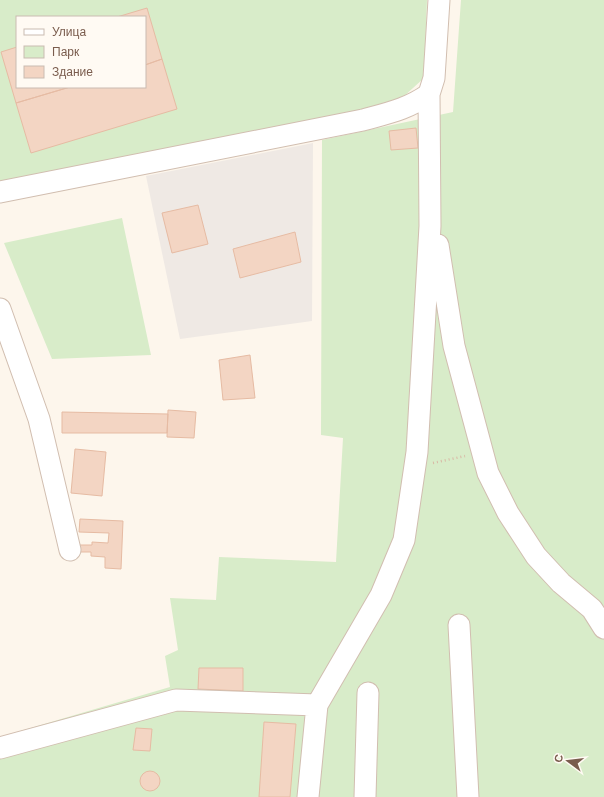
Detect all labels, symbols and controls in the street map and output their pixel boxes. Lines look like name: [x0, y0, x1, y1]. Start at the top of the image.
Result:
legend: [16, 16, 146, 88]
text: Улица: [52, 25, 86, 39]
text: Парк: [52, 45, 80, 59]
text: Здание: [52, 65, 93, 79]
north arrow: [548, 741, 588, 781]
text: С: [552, 753, 565, 764]

